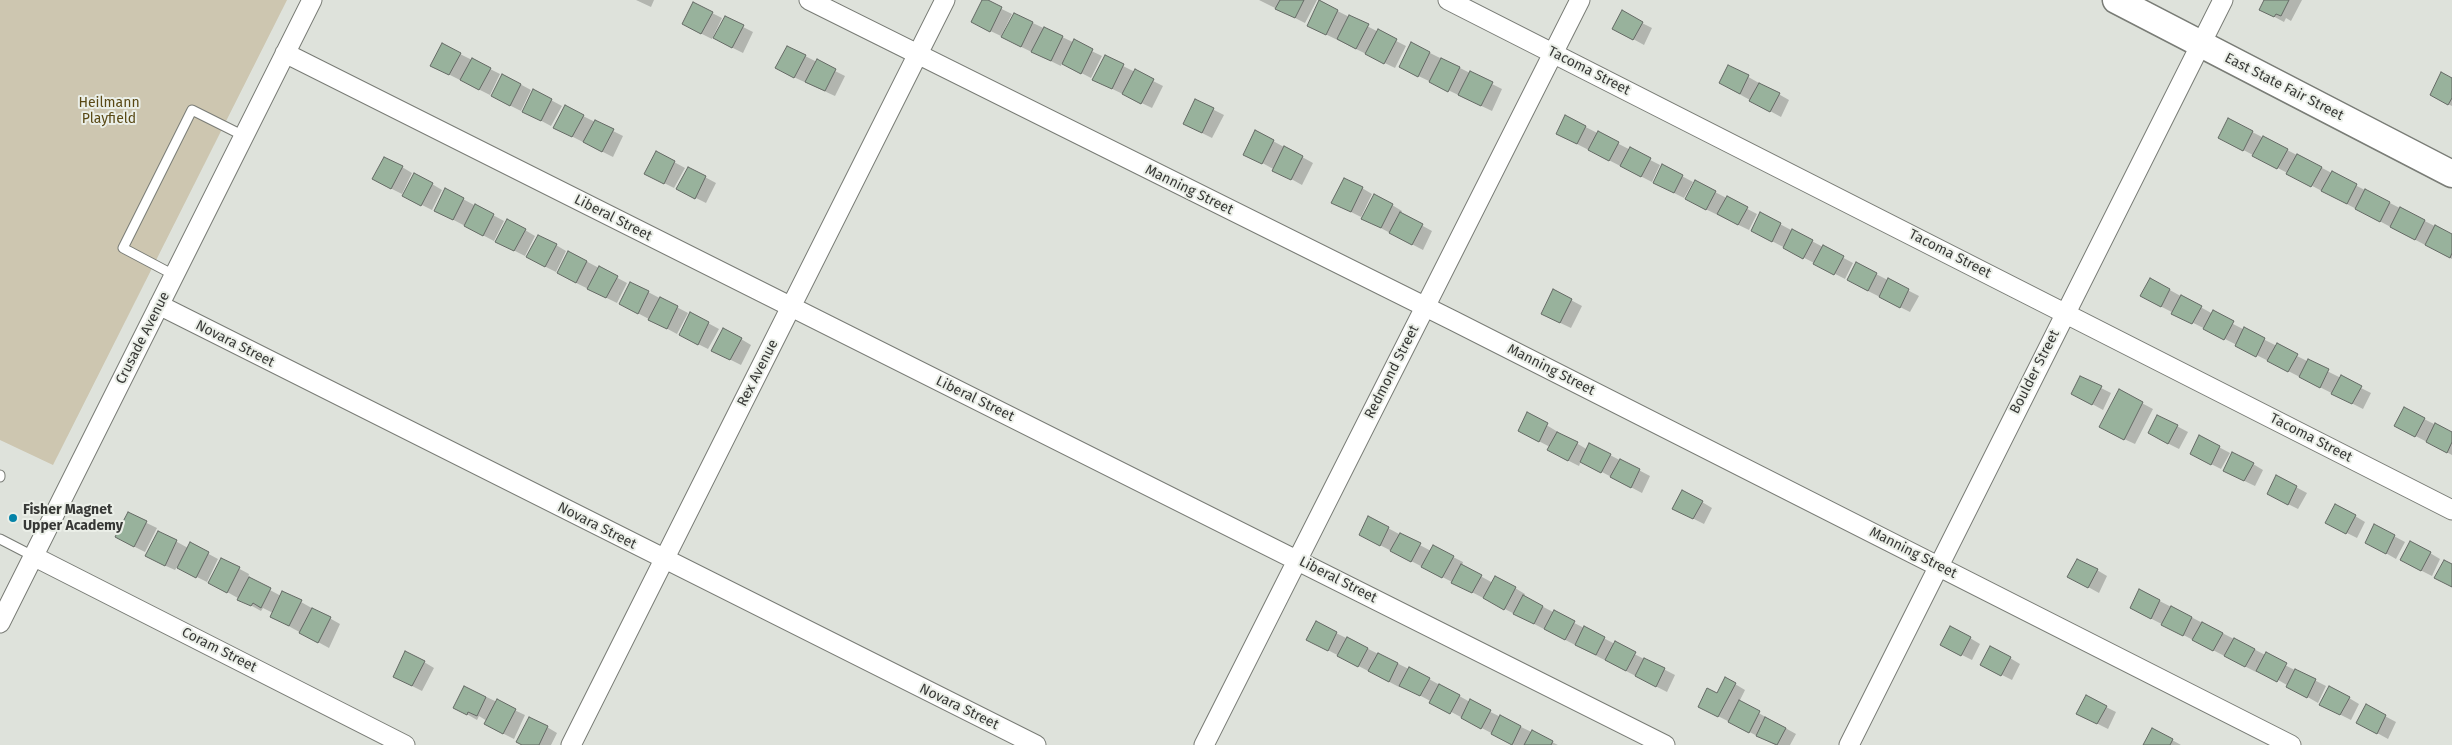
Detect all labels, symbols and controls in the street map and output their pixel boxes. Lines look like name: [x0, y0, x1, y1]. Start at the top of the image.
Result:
street label: Tacoma Street: [1545, 43, 1633, 99]
street label: East State Fair Street: [2222, 50, 2346, 124]
park label: Heilmann Playfield: [78, 95, 140, 128]
street label: Manning Street: [1142, 161, 1236, 219]
street label: Liberal Street: [571, 191, 655, 245]
street label: Tacoma Street: [1906, 226, 1994, 282]
street label: Crusade Avenue: [113, 289, 173, 387]
street label: Novara Street: [193, 317, 277, 371]
street label: Redmond Street: [1361, 322, 1423, 422]
street label: Boulder Street: [2007, 327, 2063, 417]
street label: Rex Avenue: [734, 337, 782, 409]
street label: Manning Street: [1504, 341, 1598, 399]
street label: Liberal Street: [933, 373, 1017, 425]
street label: Tacoma Street: [2267, 410, 2355, 466]
street label: Novara Street: [555, 499, 639, 553]
place label: Fisher Magnet Upper Academy: [23, 502, 123, 534]
marker: Fisher Magnet Upper Academy: [7, 512, 19, 524]
street label: Manning Street: [1866, 524, 1960, 582]
street label: Liberal Street: [1296, 553, 1380, 607]
street label: Coram Street: [179, 624, 259, 676]
street label: Novara Street: [917, 681, 1001, 733]

